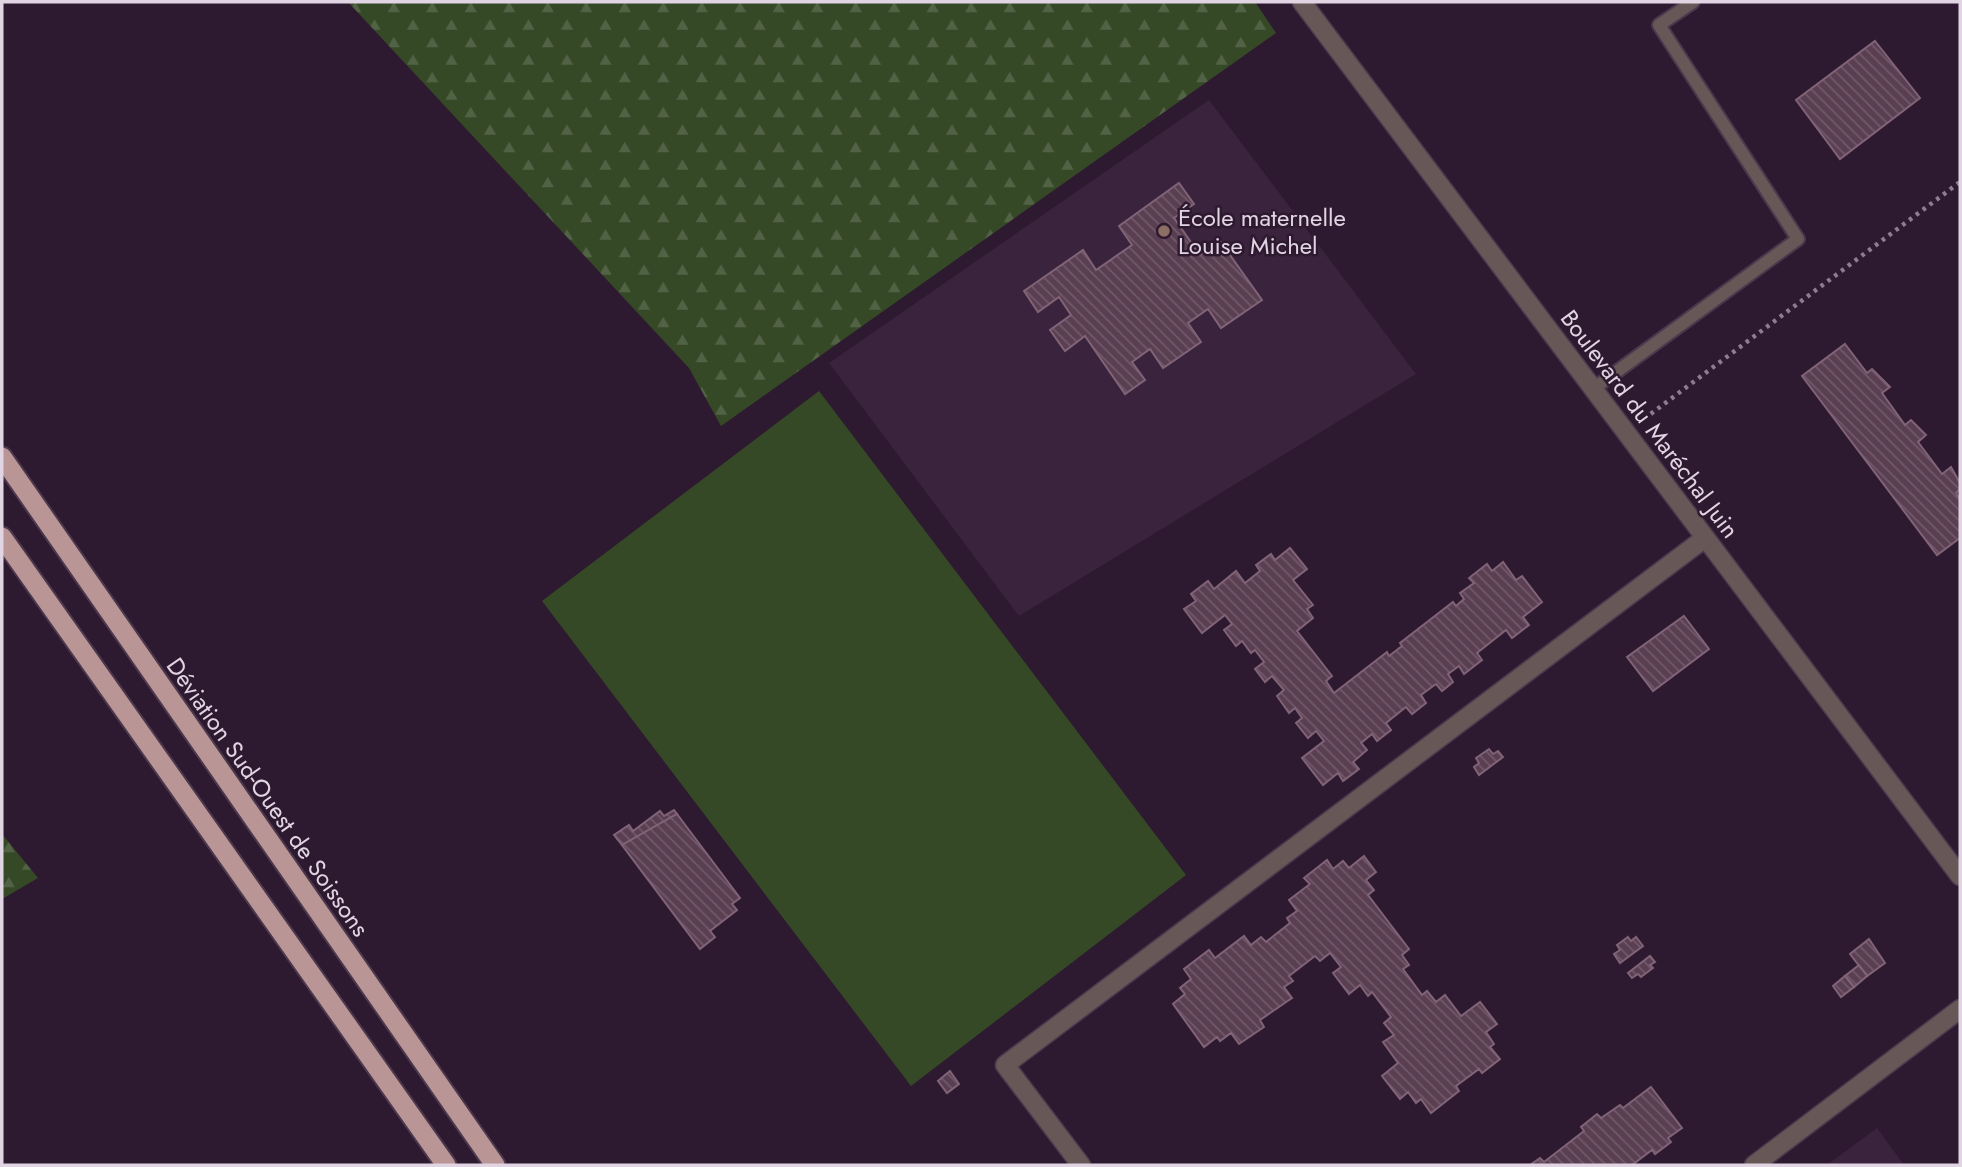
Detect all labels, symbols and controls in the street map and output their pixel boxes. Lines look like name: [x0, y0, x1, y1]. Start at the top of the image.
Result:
place label: École maternelle Louise Michel: [1178, 200, 1346, 263]
marker: École maternelle Louise Michel: [1156, 223, 1172, 239]
street label: Boulevard du Maréchal Juin: [1552, 302, 1748, 546]
street label: Déviation Sud-Ouest de Soissons: [158, 650, 378, 944]

